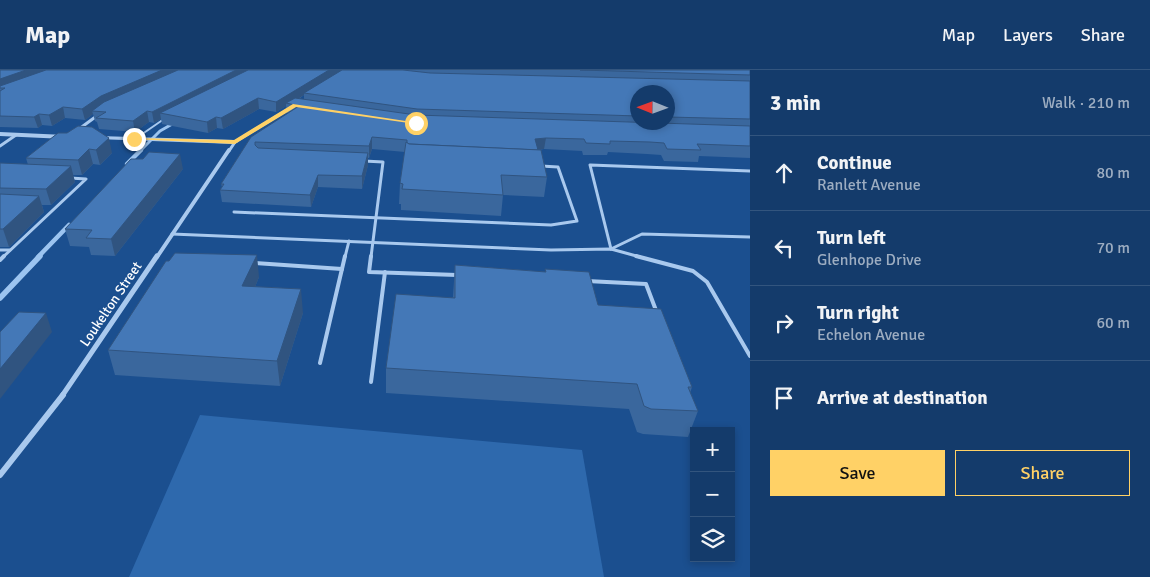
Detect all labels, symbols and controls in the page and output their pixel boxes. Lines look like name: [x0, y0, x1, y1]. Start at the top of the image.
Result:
text: Map: [25, 20, 70, 50]
text: Map: [942, 24, 975, 46]
text: Layers: [1003, 24, 1053, 46]
text: Share: [1081, 24, 1125, 46]
north arrow: [630, 85, 675, 130]
text: 3 min: [770, 90, 821, 116]
text: Walk · 210 m: [1042, 93, 1130, 113]
route start: [405, 112, 428, 135]
route end: [123, 128, 146, 151]
text: Continue: [817, 151, 892, 175]
icon: ahead: [770, 159, 798, 187]
text: 80 m: [1096, 163, 1130, 183]
text: Ranlett Avenue: [817, 175, 921, 195]
text: Turn left: [817, 226, 886, 250]
icon: left: [770, 234, 798, 262]
text: 70 m: [1096, 238, 1130, 258]
text: Glenhope Drive: [817, 250, 921, 270]
street label: Loukelton Street: [76, 258, 146, 350]
text: Turn right: [817, 301, 899, 325]
icon: right: [770, 309, 798, 337]
text: 60 m: [1096, 313, 1130, 333]
text: Echelon Avenue: [817, 325, 925, 345]
icon: arrive: [770, 384, 798, 412]
text: Arrive at destination: [817, 386, 988, 410]
map controls: [690, 427, 735, 562]
button: +: [690, 427, 735, 472]
button: Save: [770, 450, 945, 496]
button: Share: [955, 450, 1130, 496]
button: −: [690, 472, 735, 517]
button: layers: [690, 517, 735, 562]

